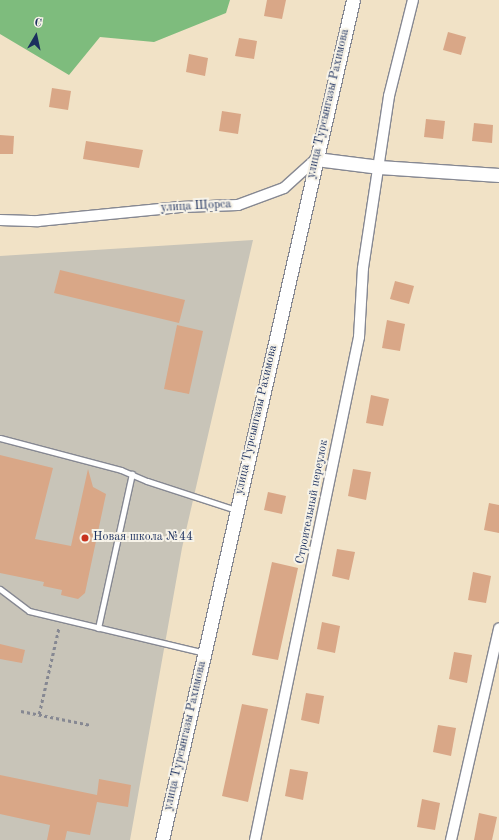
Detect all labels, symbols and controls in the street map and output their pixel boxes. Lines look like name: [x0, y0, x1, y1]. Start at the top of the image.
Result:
north arrow: [16, 16, 56, 56]
text: С: [33, 18, 42, 30]
street label: улица Турсынгазы Рахимова: [305, 28, 353, 180]
street label: улица Щорса: [160, 198, 232, 216]
street label: улица Турсынгазы Рахимова: [233, 344, 281, 496]
street label: Строительный переулок: [294, 439, 332, 565]
place label: Новая школа №44: [93, 531, 193, 545]
marker: Новая школа №44: [80, 533, 90, 543]
street label: улица Турсынгазы Рахимова: [162, 660, 210, 812]

